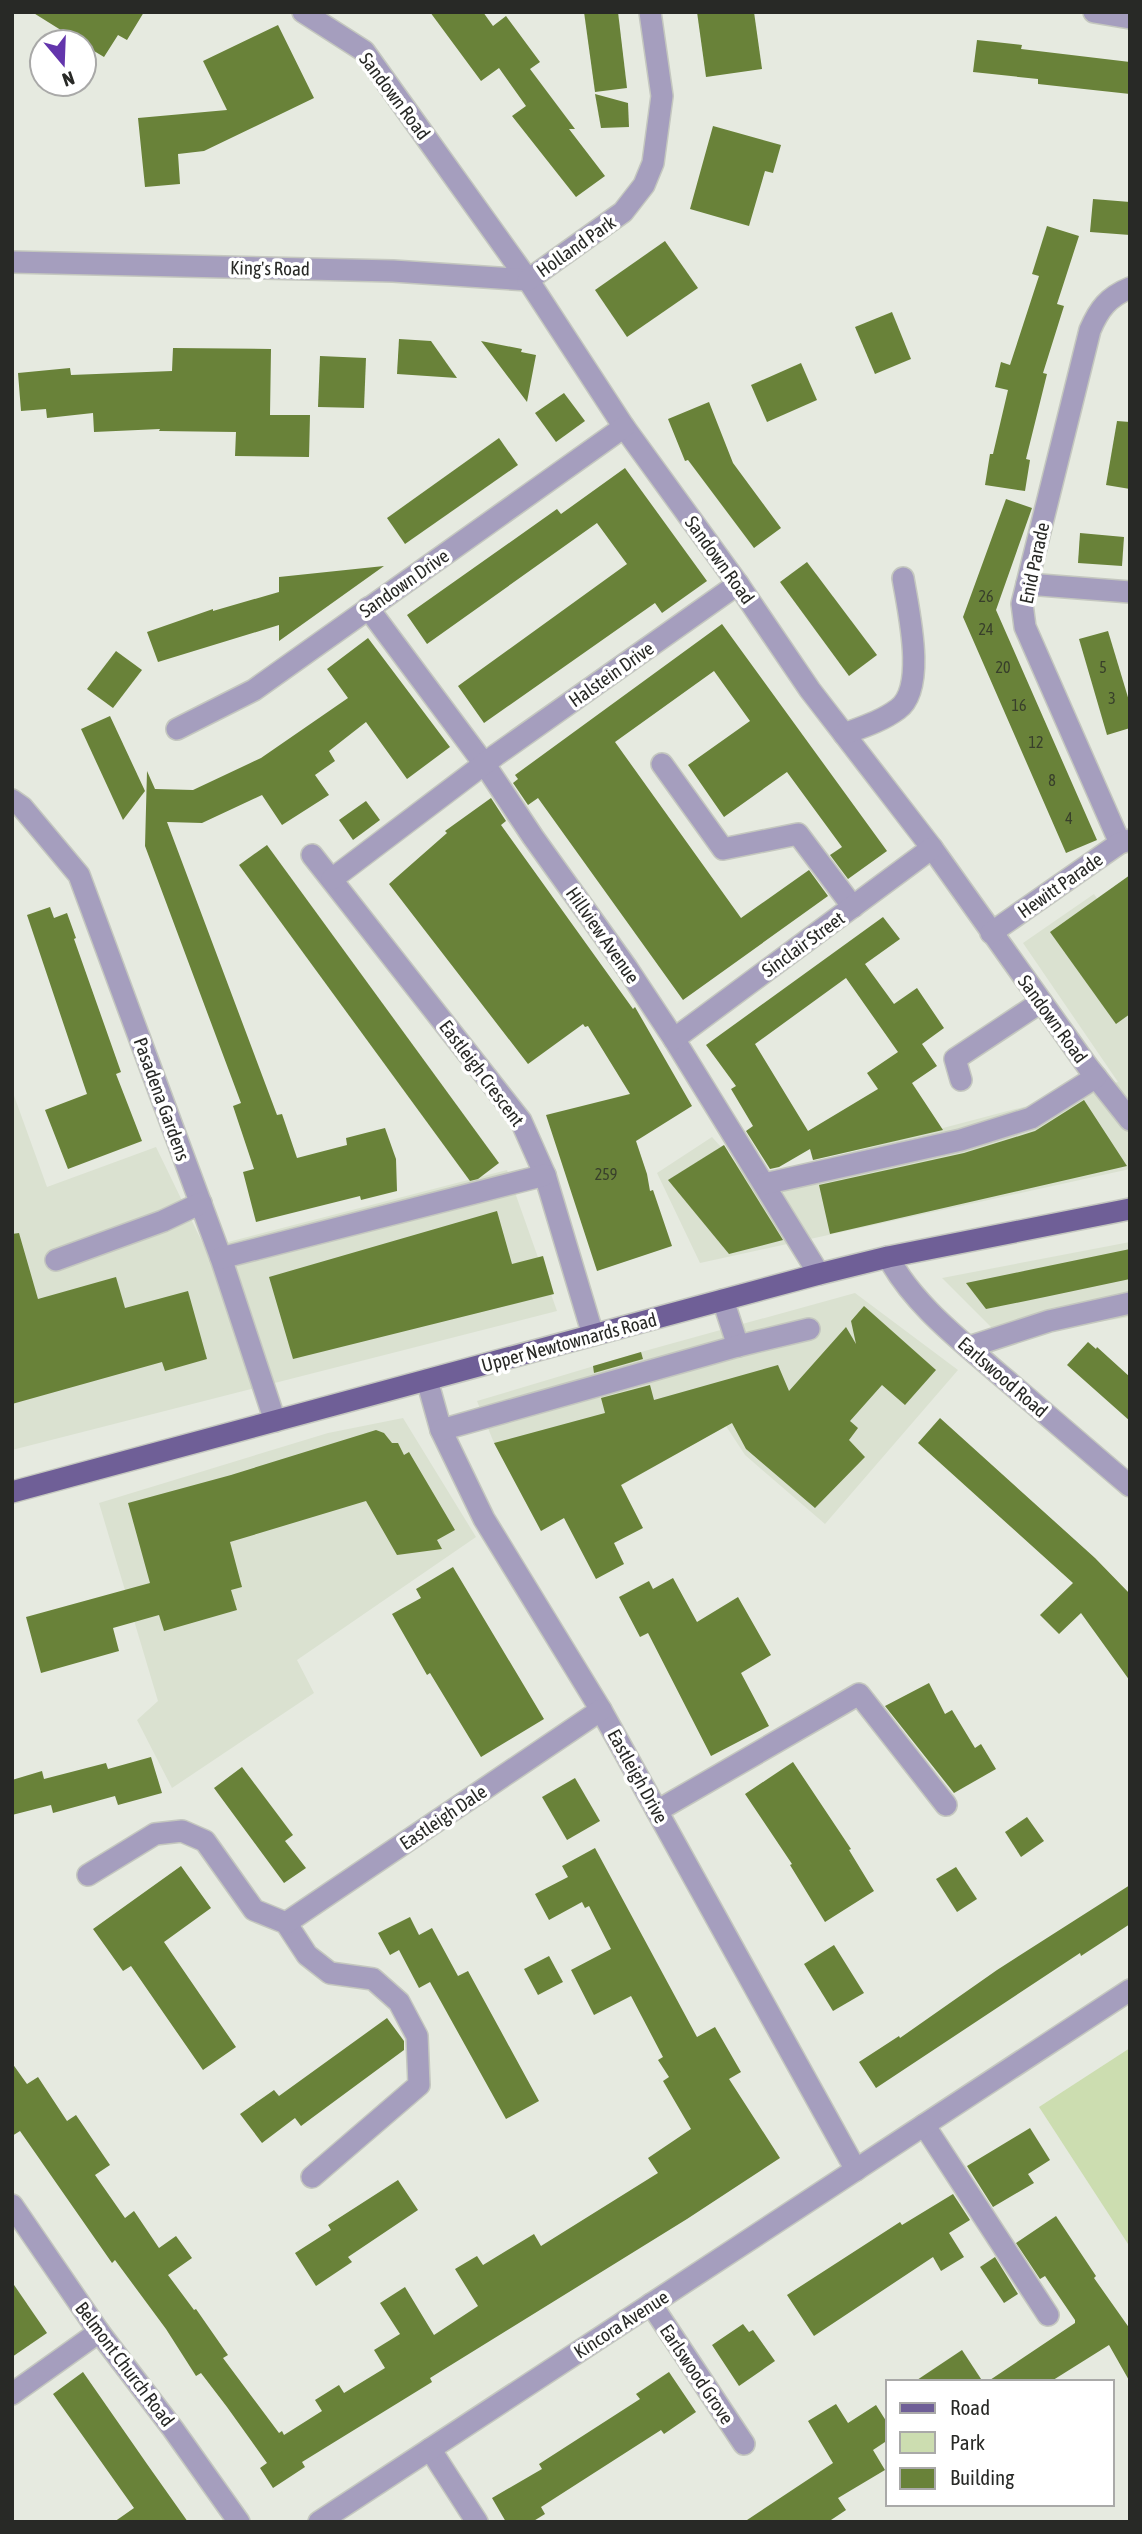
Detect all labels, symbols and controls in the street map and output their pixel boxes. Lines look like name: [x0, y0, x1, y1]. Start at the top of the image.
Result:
north arrow: [28, 28, 98, 98]
street label: Sandown Road: [355, 48, 435, 144]
text: N: [60, 67, 77, 91]
street label: Holland Park: [532, 210, 620, 281]
street label: King's Road: [230, 256, 310, 280]
street label: Sandown Road: [681, 512, 759, 608]
street label: Enid Parade: [1015, 520, 1053, 606]
street label: Sandown Drive: [355, 544, 453, 622]
house number: 26: [978, 587, 994, 605]
house number: 24: [978, 620, 994, 638]
street label: Halstein Drive: [564, 637, 658, 711]
house number: 20: [995, 658, 1011, 676]
house number: 5: [1099, 658, 1107, 676]
house number: 3: [1108, 689, 1116, 707]
house number: 16: [1011, 696, 1027, 714]
house number: 12: [1028, 733, 1044, 751]
house number: 8: [1048, 771, 1056, 789]
house number: 4: [1065, 809, 1073, 827]
street label: Hewitt Parade: [1013, 848, 1107, 922]
street label: Hillview Avenue: [562, 883, 644, 987]
street label: Sinclair Street: [757, 907, 849, 981]
street label: Sandown Road: [1014, 971, 1092, 1067]
street label: Eastleigh Crescent: [435, 1016, 529, 1130]
street label: Pasadena Gardens: [129, 1034, 195, 1164]
house number: 259: [595, 1165, 617, 1183]
street label: Upper Newtownards Road: [479, 1308, 659, 1376]
street label: Earlswood Road: [954, 1332, 1052, 1422]
street label: Eastleigh Drive: [603, 1725, 673, 1827]
street label: Eastleigh Dale: [395, 1780, 491, 1854]
street label: Kincora Avenue: [570, 2285, 672, 2363]
street label: Belmont Church Road: [71, 2297, 179, 2431]
street label: Earlswood Grove: [656, 2320, 738, 2428]
legend: [886, 2380, 1114, 2506]
text: Road: [950, 2395, 990, 2419]
text: Park: [950, 2430, 985, 2454]
text: Building: [950, 2465, 1014, 2489]

